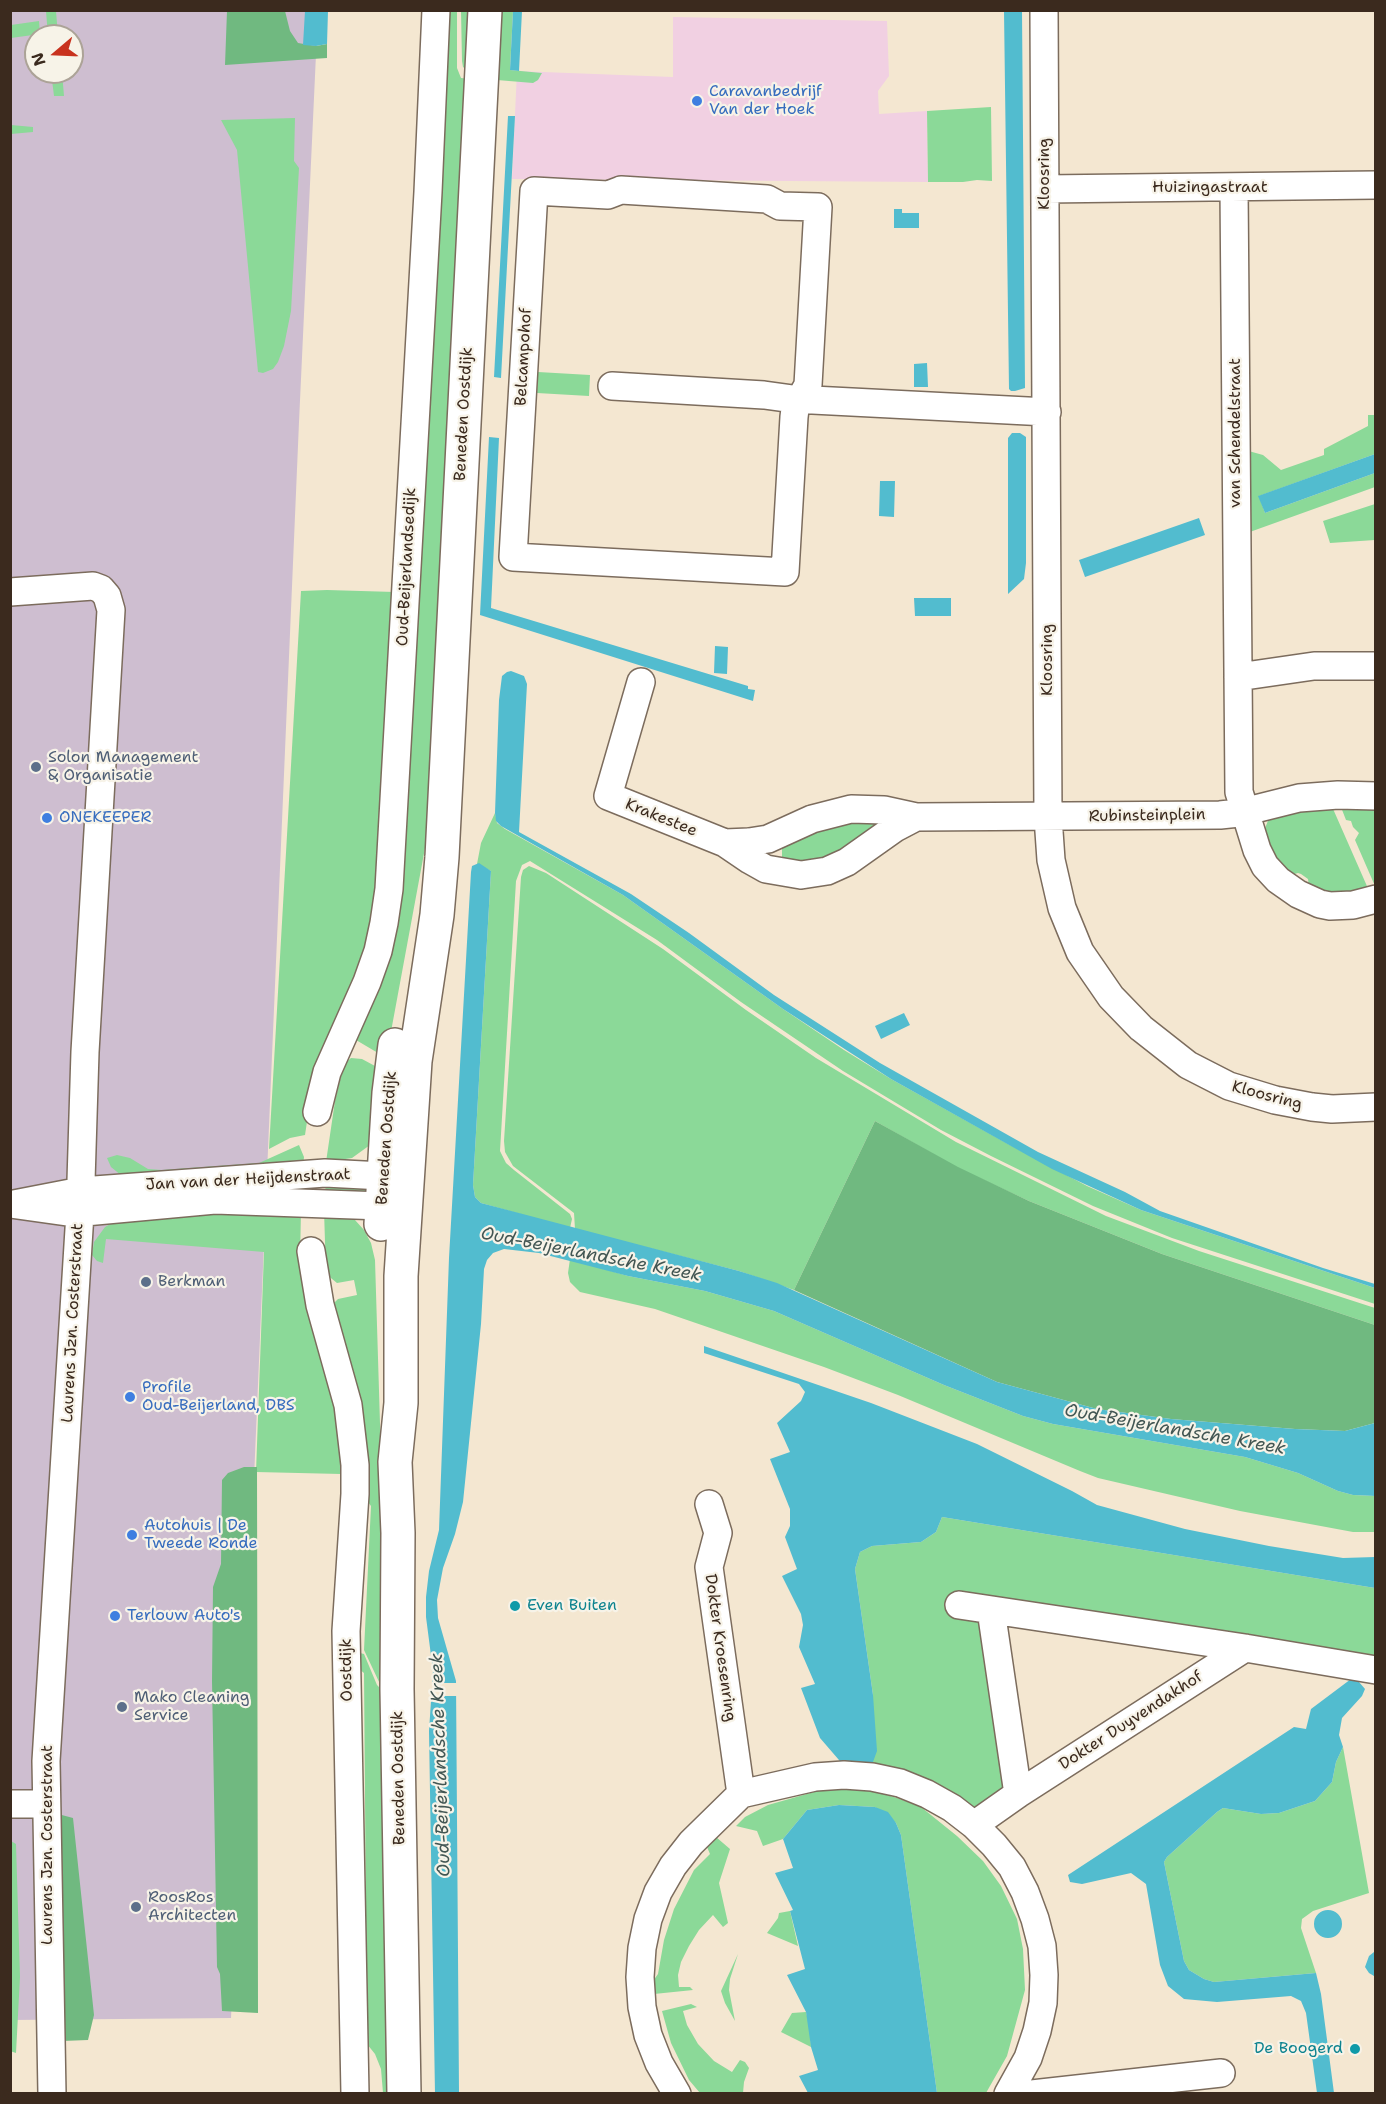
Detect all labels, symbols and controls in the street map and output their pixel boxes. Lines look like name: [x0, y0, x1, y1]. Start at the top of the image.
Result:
north arrow: [24, 24, 84, 84]
text: N: [26, 50, 50, 69]
place label: Caravanbedrijf Van der Hoek: [709, 82, 822, 120]
marker: Caravanbedrijf Van der Hoek: [690, 94, 704, 108]
street label: Kloosring: [1035, 138, 1055, 210]
street label: Huizingastraat: [1152, 178, 1268, 198]
street label: Belcampohof: [512, 307, 536, 407]
street label: Beneden Oostdijk: [451, 347, 477, 481]
street label: van Schendelstraat: [1226, 358, 1246, 508]
street label: Oud-Beijerlandsedijk: [393, 487, 421, 647]
street label: Kloosring: [1038, 624, 1058, 696]
place label: Solon Management & Organisatie: [48, 748, 198, 786]
marker: Solon Management & Organisatie: [29, 760, 43, 774]
street label: Krakestee: [622, 795, 700, 841]
street label: Rubinsteinplein: [1088, 805, 1206, 827]
place label: ONEKEEPER: [59, 808, 151, 828]
marker: ONEKEEPER: [40, 811, 54, 825]
street label: Beneden Oostdijk: [373, 1070, 401, 1206]
street label: Kloosring: [1230, 1077, 1304, 1115]
street label: Jan van der Heijdenstraat: [145, 1165, 351, 1195]
street label: Laurens Jzn. Costerstraat: [58, 1223, 88, 1423]
water label: Oud-Beijerlandsche Kreek: [479, 1223, 703, 1287]
place label: Berkman: [158, 1272, 225, 1292]
marker: Berkman: [139, 1275, 153, 1289]
place label: Profile Oud-Beijerland, DBS: [142, 1378, 295, 1416]
marker: Profile Oud-Beijerland, DBS: [123, 1390, 137, 1404]
water label: Oud-Beijerlandsche Kreek: [1063, 1400, 1287, 1460]
place label: Autohuis | De Tweede Ronde: [144, 1516, 257, 1554]
marker: Autohuis | De Tweede Ronde: [125, 1528, 139, 1542]
street label: Dokter Kroesenring: [700, 1573, 740, 1723]
place label: Even Buiten: [527, 1596, 617, 1616]
marker: Even Buiten: [508, 1599, 522, 1613]
place label: Terlouw Auto's: [127, 1606, 241, 1626]
marker: Terlouw Auto's: [108, 1609, 122, 1623]
street label: Oostdijk: [337, 1638, 357, 1702]
water label: Oud-Beijerlandsche Kreek: [426, 1653, 456, 1877]
street label: Dokter Duyvendakhof: [1056, 1667, 1206, 1775]
place label: Mako Cleaning Service: [134, 1688, 249, 1726]
marker: Mako Cleaning Service: [115, 1700, 129, 1714]
street label: Beneden Oostdijk: [388, 1711, 410, 1845]
street label: Laurens Jzn. Costerstraat: [38, 1745, 58, 1945]
place label: RoosRos Architecten: [148, 1888, 236, 1926]
marker: RoosRos Architecten: [129, 1900, 143, 1914]
place label: De Boogerd: [1254, 2039, 1343, 2059]
marker: De Boogerd: [1348, 2042, 1362, 2056]

